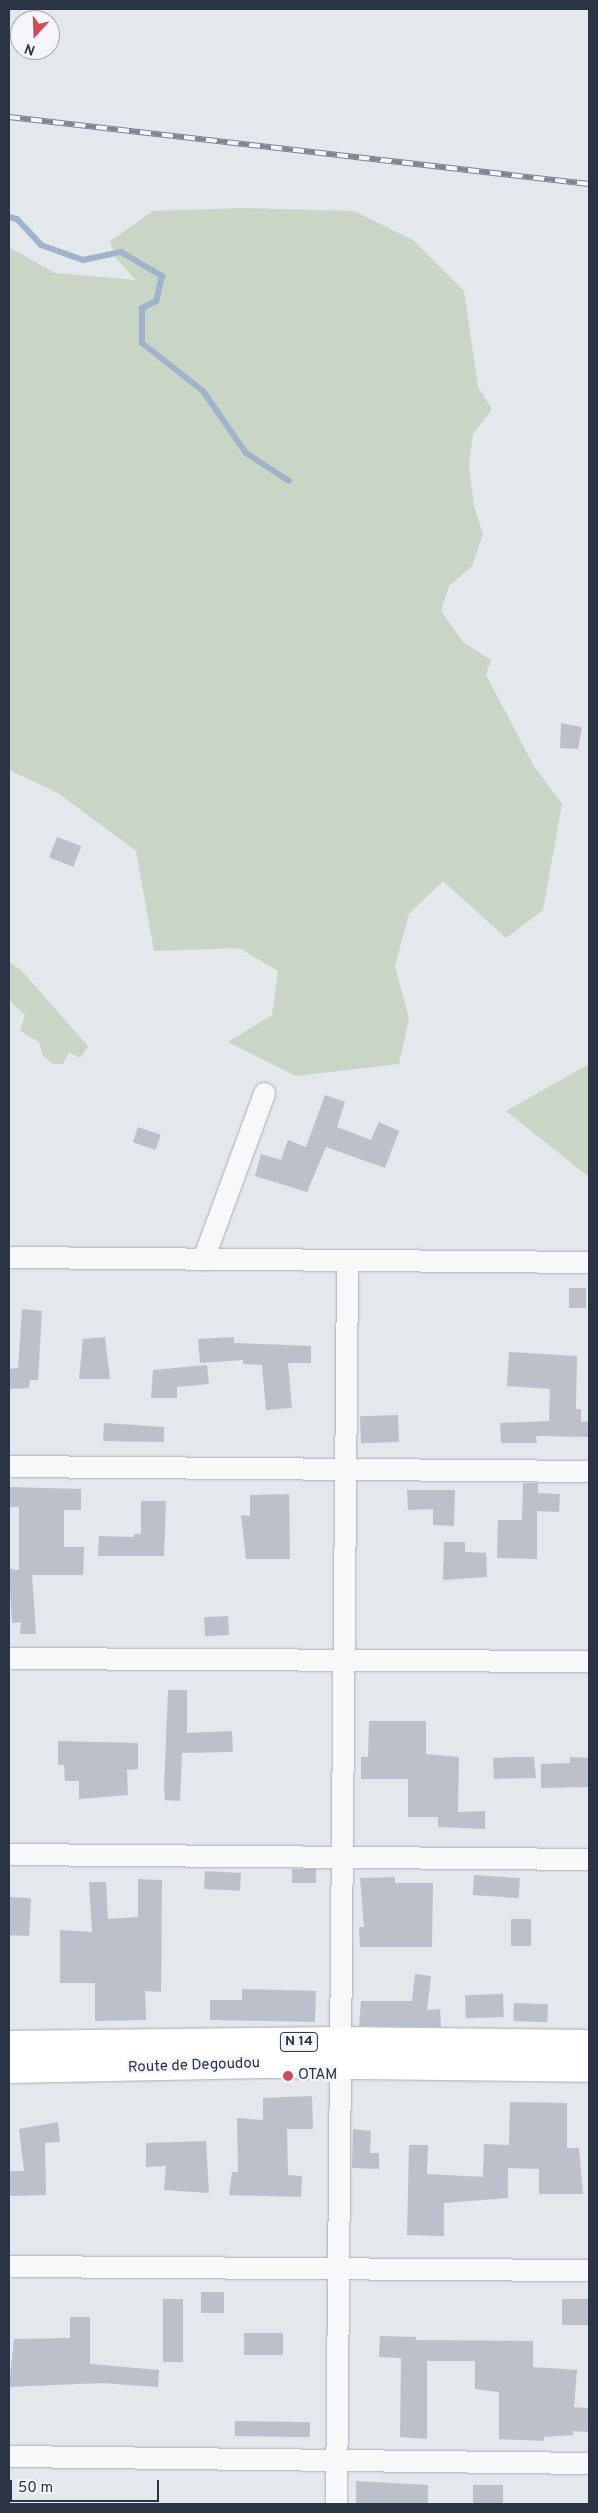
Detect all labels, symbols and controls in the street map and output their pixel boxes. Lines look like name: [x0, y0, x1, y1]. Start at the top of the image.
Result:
north arrow: [10, 10, 60, 60]
text: N: [22, 39, 38, 58]
road number: N 14: [279, 2030, 319, 2054]
street label: Route de Degoudou: [128, 2055, 260, 2077]
place label: OTAM: [298, 2067, 337, 2085]
marker: OTAM: [282, 2070, 294, 2082]
scale bar: [12, 2470, 161, 2502]
text: 50 m: [18, 2479, 53, 2498]

